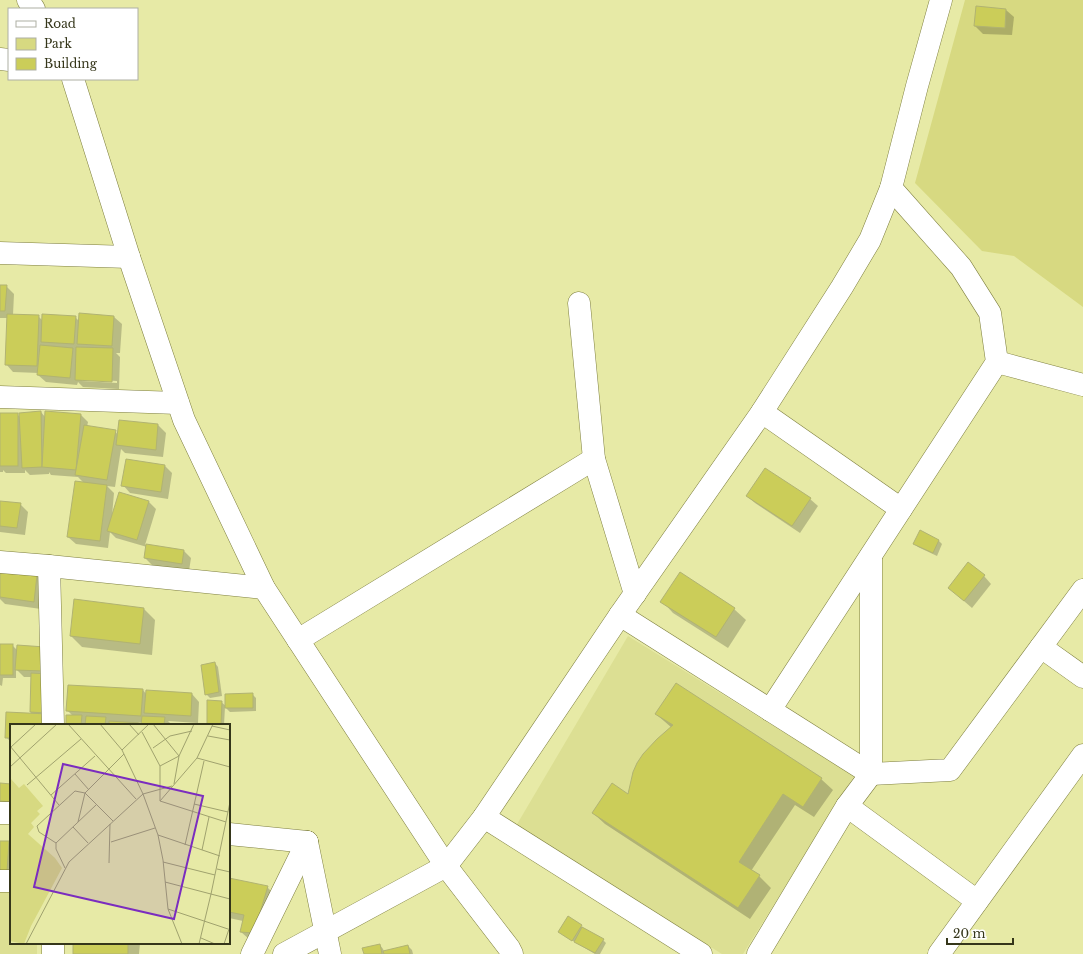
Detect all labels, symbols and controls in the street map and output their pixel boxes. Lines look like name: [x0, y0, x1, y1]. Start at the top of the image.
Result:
legend: [8, 8, 138, 80]
text: Road: [44, 16, 76, 31]
text: Park: [44, 36, 72, 51]
text: Building: [44, 56, 98, 71]
inset map: [10, 724, 230, 944]
scale bar: [947, 920, 1013, 946]
text: 20 m: [953, 926, 985, 941]

